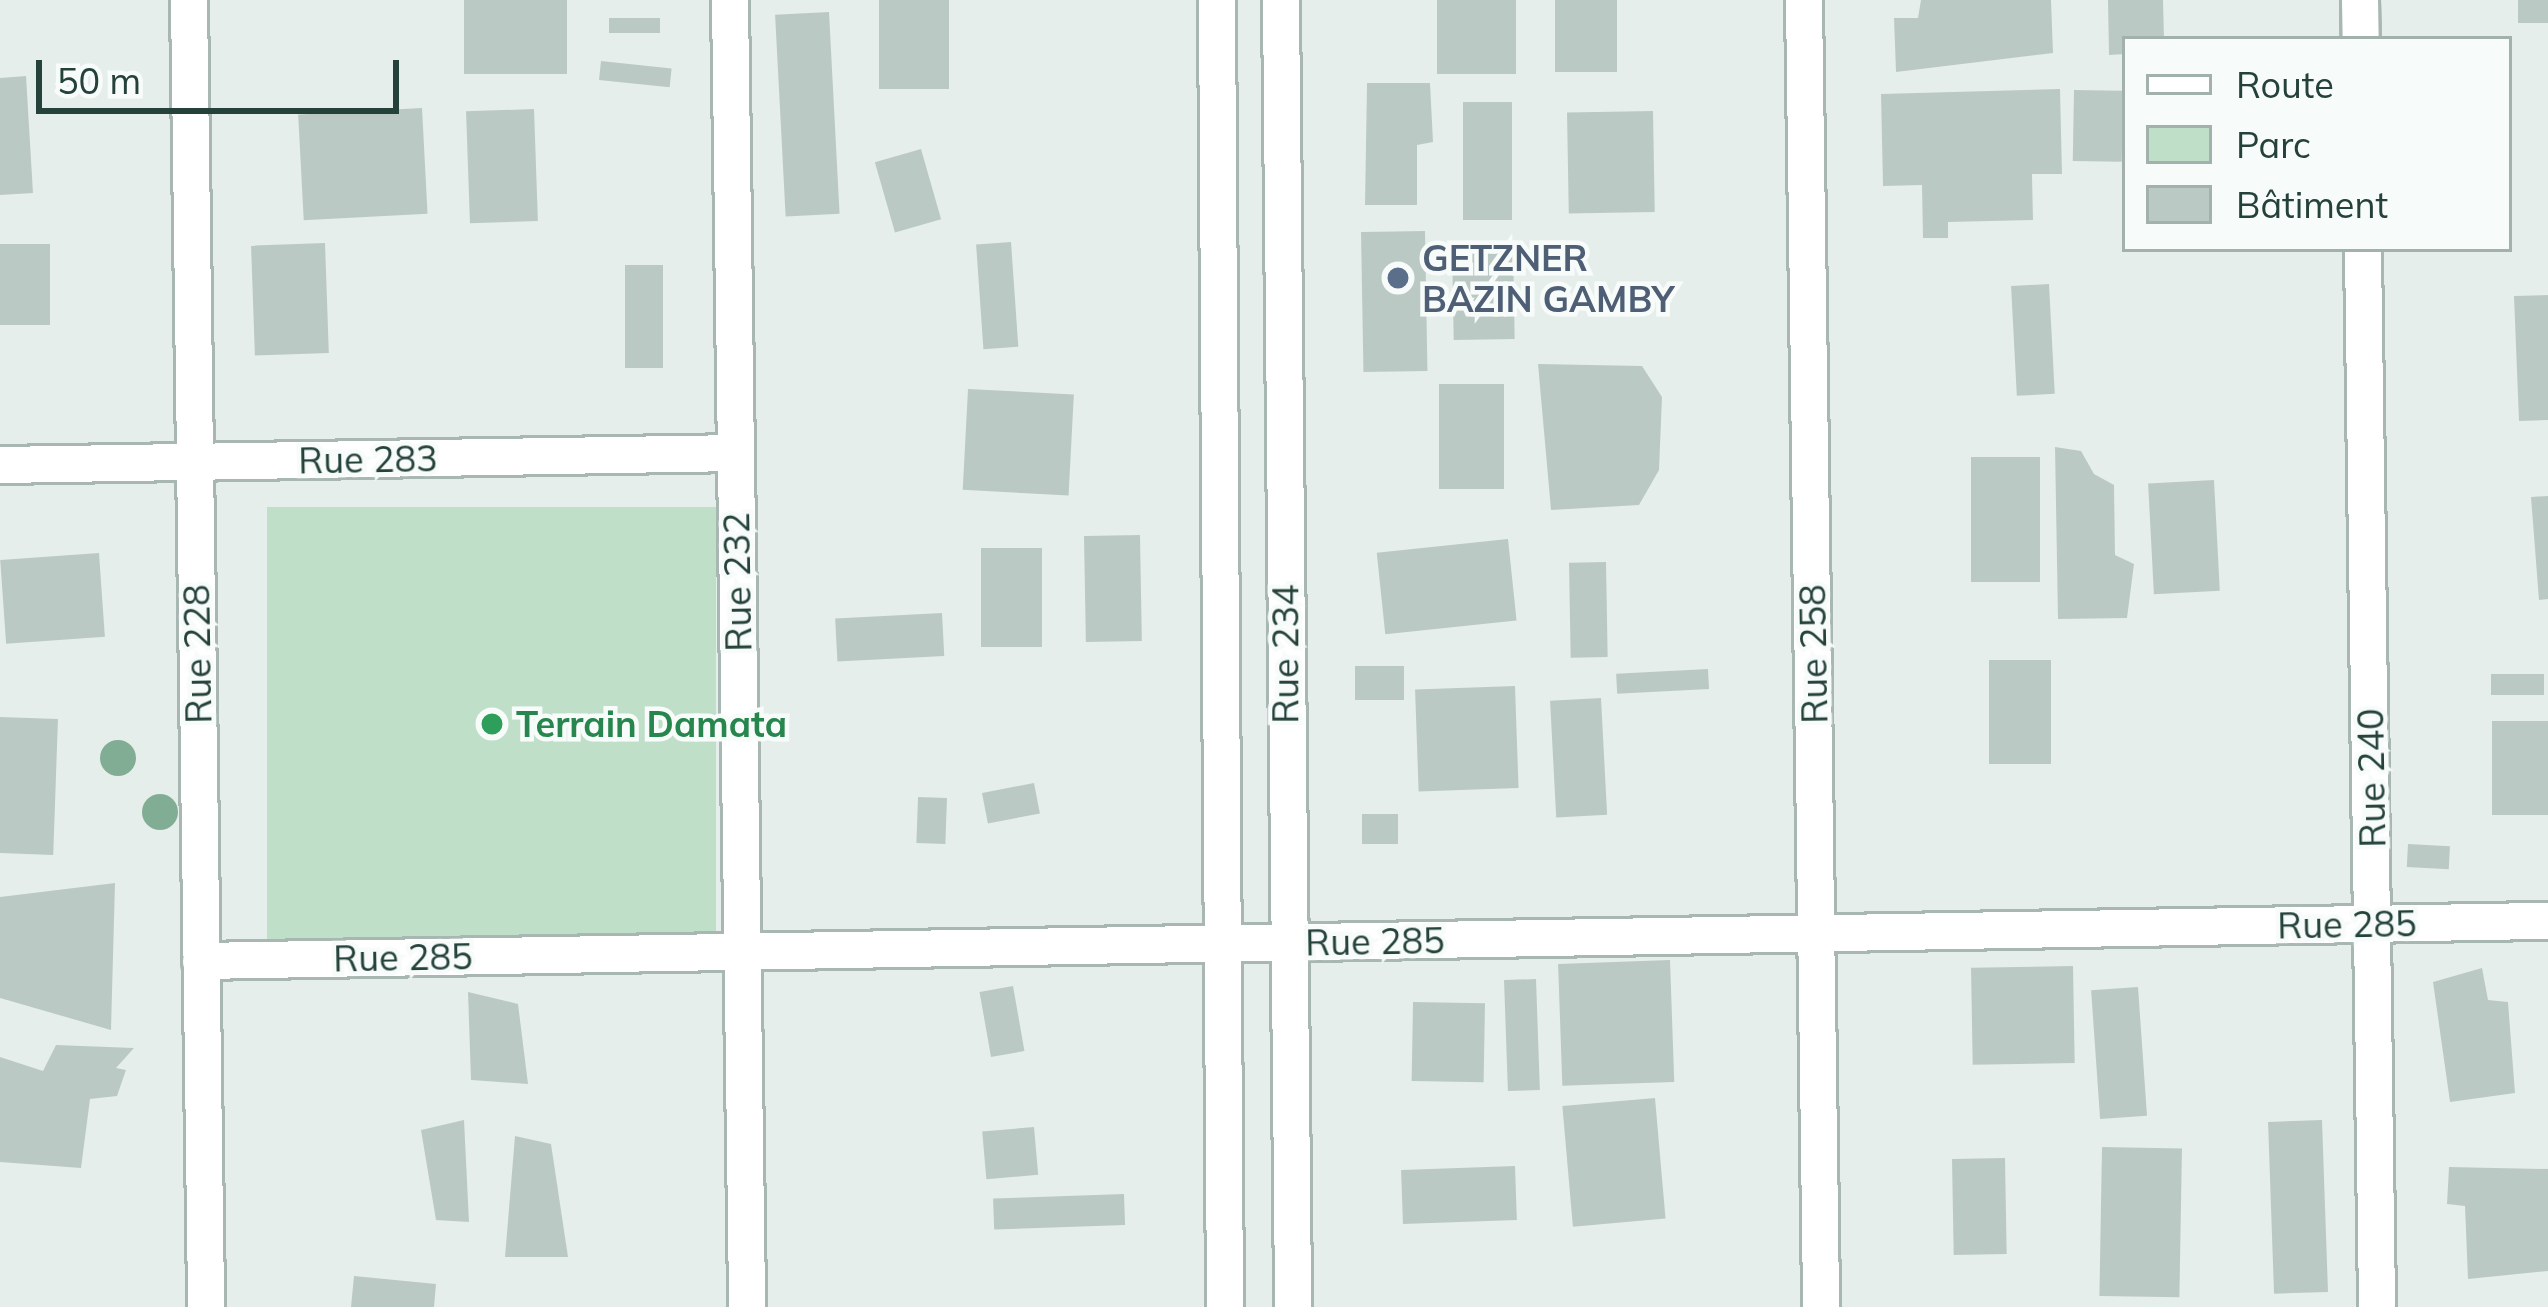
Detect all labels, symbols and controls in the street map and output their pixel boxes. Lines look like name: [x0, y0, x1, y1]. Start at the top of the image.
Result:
scale bar: [42, 36, 405, 110]
legend: [2122, 36, 2512, 252]
text: 50 m: [57, 58, 141, 103]
text: Route: [2236, 62, 2334, 107]
text: Parc: [2236, 122, 2311, 167]
text: Bâtiment: [2236, 182, 2388, 227]
place label: GETZNER BAZIN GAMBY: [1422, 235, 1674, 320]
marker: GETZNER BAZIN GAMBY: [1385, 265, 1411, 291]
street label: Rue 283: [298, 436, 438, 482]
street label: Rue 232: [714, 512, 760, 652]
street label: Rue 228: [174, 584, 220, 724]
street label: Rue 234: [1263, 584, 1307, 724]
street label: Rue 258: [1790, 584, 1836, 724]
place label: Terrain Damata: [516, 702, 787, 746]
street label: Rue 240: [2348, 708, 2394, 848]
marker: Terrain Damata: [479, 711, 505, 737]
street label: Rue 285: [2277, 901, 2417, 947]
street label: Rue 285: [1305, 918, 1445, 964]
street label: Rue 285: [333, 934, 473, 980]

